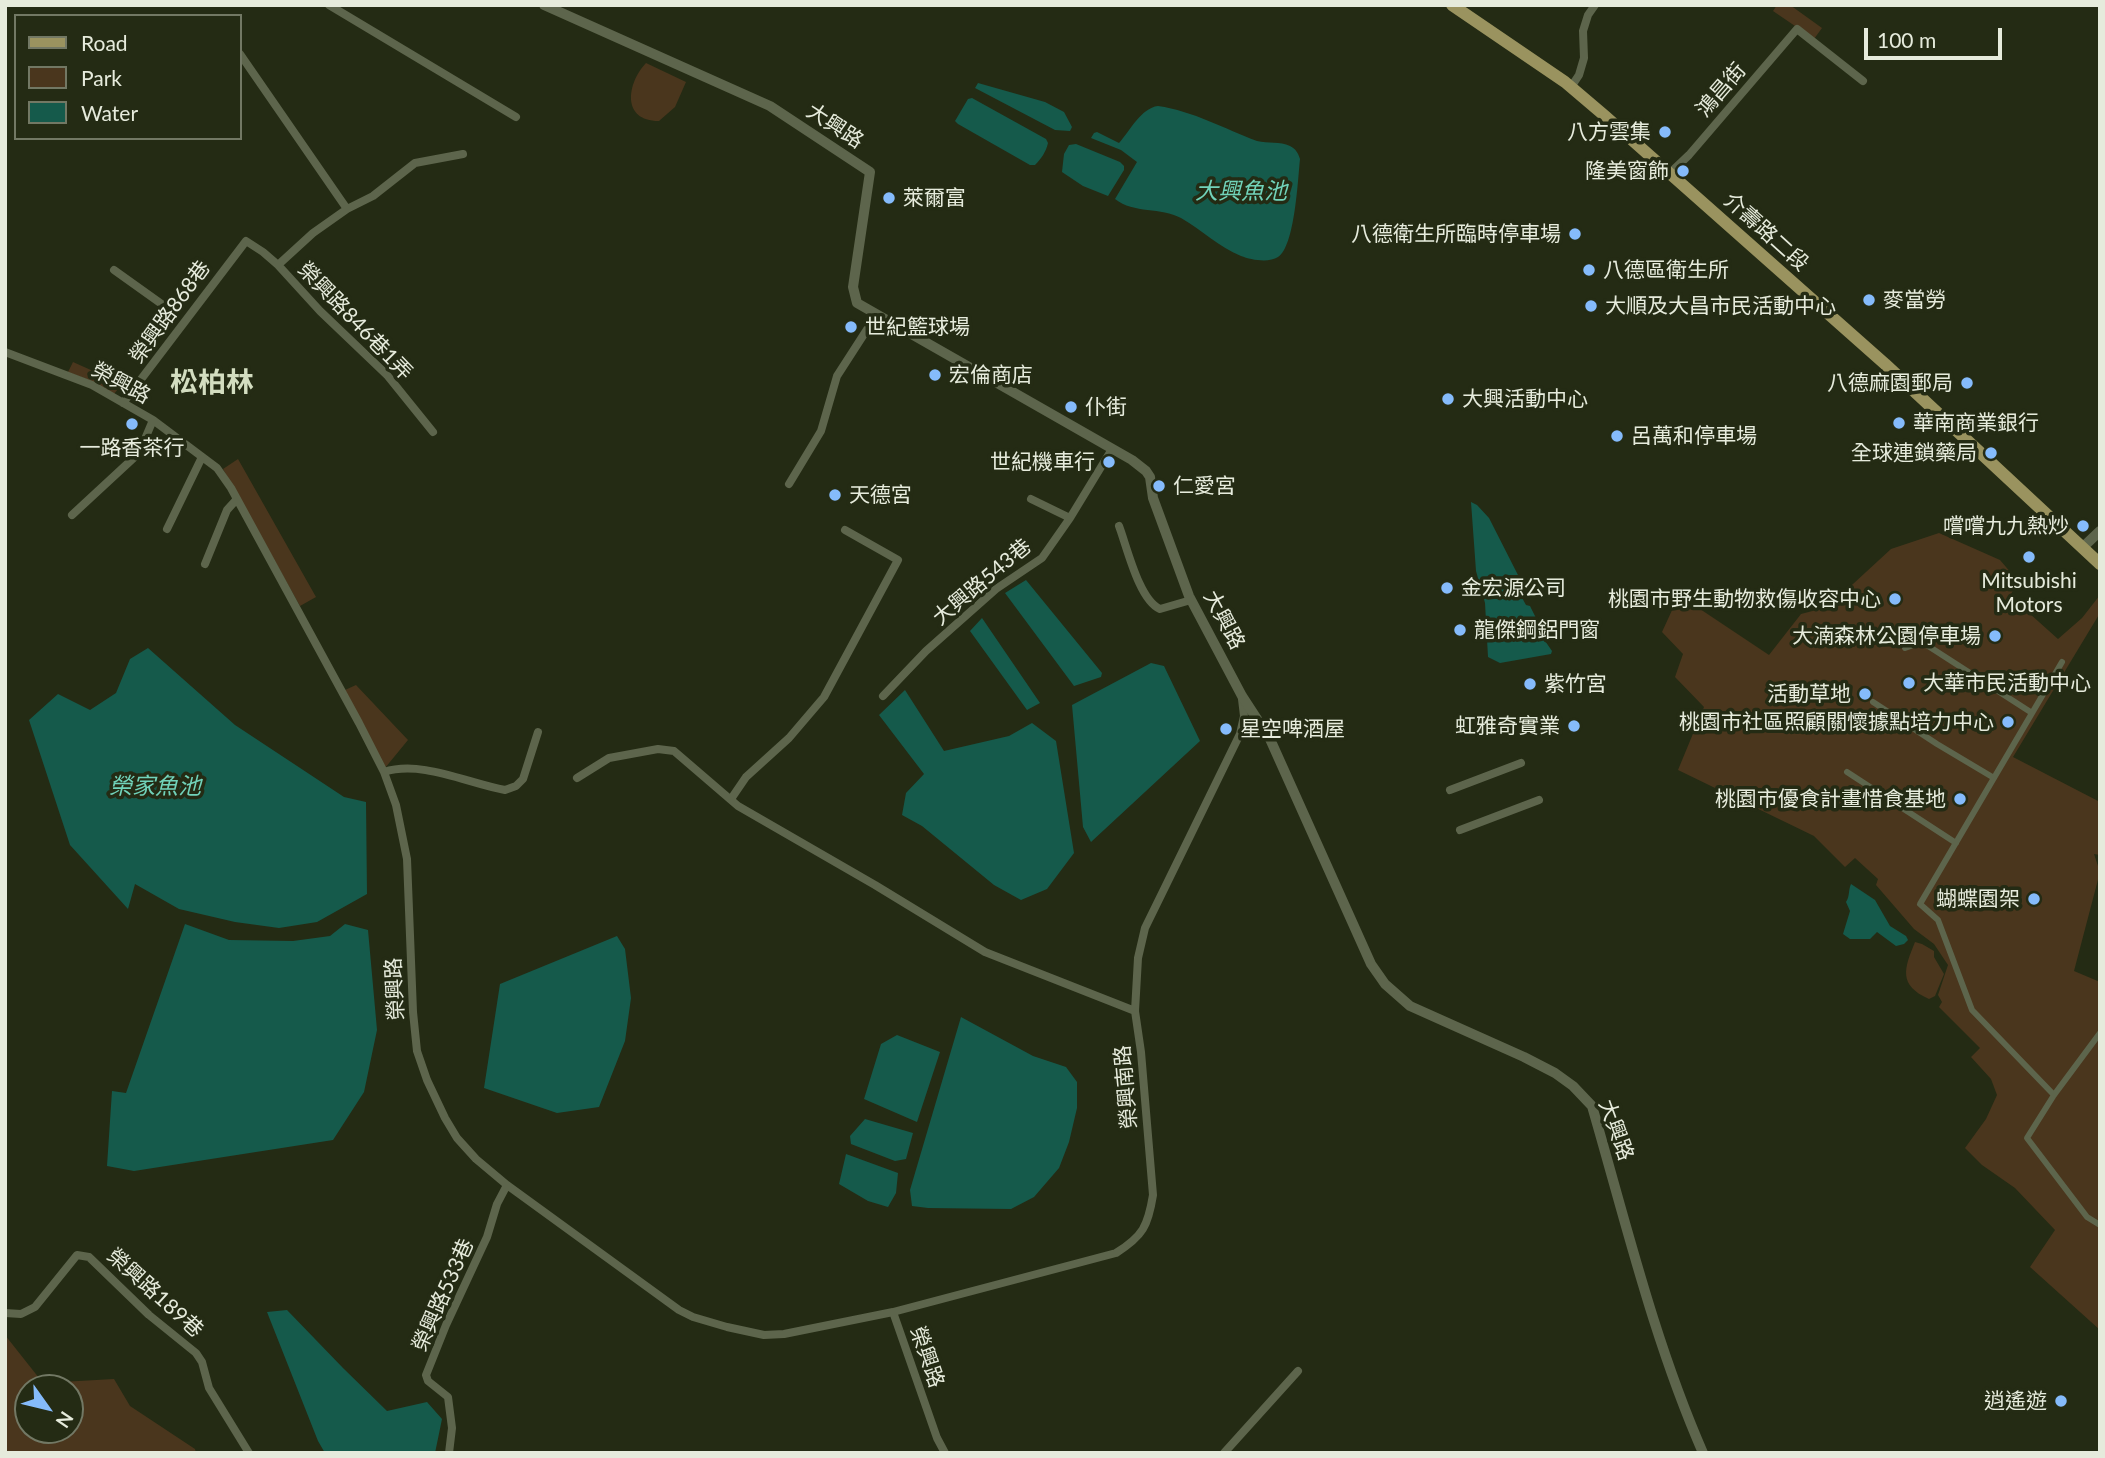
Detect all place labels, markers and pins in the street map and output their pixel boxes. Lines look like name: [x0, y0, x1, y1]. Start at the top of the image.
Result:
place label: 八方雲集: [1567, 119, 1651, 145]
marker: 八方雲集: [1657, 124, 1673, 140]
place label: 隆美窗飾: [1585, 158, 1669, 184]
marker: 隆美窗飾: [1675, 163, 1691, 179]
place label: 萊爾富: [903, 185, 966, 211]
marker: 萊爾富: [881, 190, 897, 206]
place label: 八德衛生所臨時停車場: [1351, 221, 1561, 247]
marker: 八德衛生所臨時停車場: [1567, 226, 1583, 242]
place label: 八德區衛生所: [1603, 257, 1729, 283]
marker: 八德區衛生所: [1581, 262, 1597, 278]
place label: 麥當勞: [1883, 287, 1946, 313]
marker: 麥當勞: [1861, 292, 1877, 308]
place label: 大順及大昌市民活動中心: [1605, 293, 1836, 319]
marker: 大順及大昌市民活動中心: [1583, 298, 1599, 314]
place label: 世紀籃球場: [865, 314, 970, 340]
marker: 世紀籃球場: [843, 319, 859, 335]
place label: 宏倫商店: [949, 362, 1033, 388]
marker: 宏倫商店: [927, 367, 943, 383]
place label: 八德麻園郵局: [1827, 370, 1953, 396]
marker: 八德麻園郵局: [1959, 375, 1975, 391]
place label: 大興活動中心: [1462, 386, 1588, 412]
marker: 大興活動中心: [1440, 391, 1456, 407]
place label: 仆街: [1085, 394, 1127, 420]
marker: 仆街: [1063, 399, 1079, 415]
place label: 華南商業銀行: [1913, 410, 2039, 436]
marker: 華南商業銀行: [1891, 415, 1907, 431]
marker: 一路香茶行: [124, 416, 140, 432]
place label: 呂萬和停車場: [1631, 423, 1757, 449]
marker: 呂萬和停車場: [1609, 428, 1625, 444]
place label: 一路香茶行: [80, 435, 184, 461]
place label: 全球連鎖藥局: [1851, 440, 1977, 466]
marker: 全球連鎖藥局: [1983, 445, 1999, 461]
place label: 世紀機車行: [990, 449, 1095, 475]
marker: 世紀機車行: [1101, 454, 1117, 470]
place label: 仁愛宮: [1173, 473, 1236, 499]
marker: 仁愛宮: [1151, 478, 1167, 494]
place label: 天德宮: [849, 482, 912, 508]
marker: 天德宮: [827, 487, 843, 503]
place label: 嚐嚐九九熱炒: [1943, 513, 2069, 539]
marker: 嚐嚐九九熱炒: [2075, 518, 2091, 534]
marker: Mitsubishi Motors: [2021, 549, 2037, 565]
place label: Mitsubishi Motors: [1981, 568, 2077, 618]
place label: 金宏源公司: [1461, 575, 1566, 601]
marker: 金宏源公司: [1439, 580, 1455, 596]
place label: 桃園市野生動物救傷收容中心: [1608, 586, 1881, 612]
marker: 桃園市野生動物救傷收容中心: [1887, 591, 1903, 607]
place label: 龍傑鋼鋁門窗: [1474, 617, 1600, 643]
marker: 龍傑鋼鋁門窗: [1452, 622, 1468, 638]
place label: 大湳森林公園停車場: [1792, 623, 1981, 649]
marker: 大湳森林公園停車場: [1987, 628, 2003, 644]
place label: 大華市民活動中心: [1923, 670, 2091, 696]
place label: 紫竹宮: [1544, 671, 1607, 697]
marker: 大華市民活動中心: [1901, 675, 1917, 691]
marker: 紫竹宮: [1522, 676, 1538, 692]
place label: 活動草地: [1767, 681, 1851, 707]
marker: 活動草地: [1857, 686, 1873, 702]
place label: 桃園市社區照顧關懷據點培力中心: [1679, 709, 1994, 735]
place label: 虹雅奇實業: [1455, 713, 1560, 739]
marker: 桃園市社區照顧關懷據點培力中心: [2000, 714, 2016, 730]
place label: 星空啤酒屋: [1240, 716, 1345, 742]
marker: 虹雅奇實業: [1566, 718, 1582, 734]
marker: 星空啤酒屋: [1218, 721, 1234, 737]
place label: 桃園市優食計畫惜食基地: [1715, 786, 1946, 812]
marker: 桃園市優食計畫惜食基地: [1952, 791, 1968, 807]
place label: 蝴蝶園架: [1936, 886, 2020, 912]
marker: 蝴蝶園架: [2026, 891, 2042, 907]
place label: 逍遙遊: [1984, 1388, 2047, 1414]
marker: 逍遙遊: [2053, 1393, 2069, 1409]

